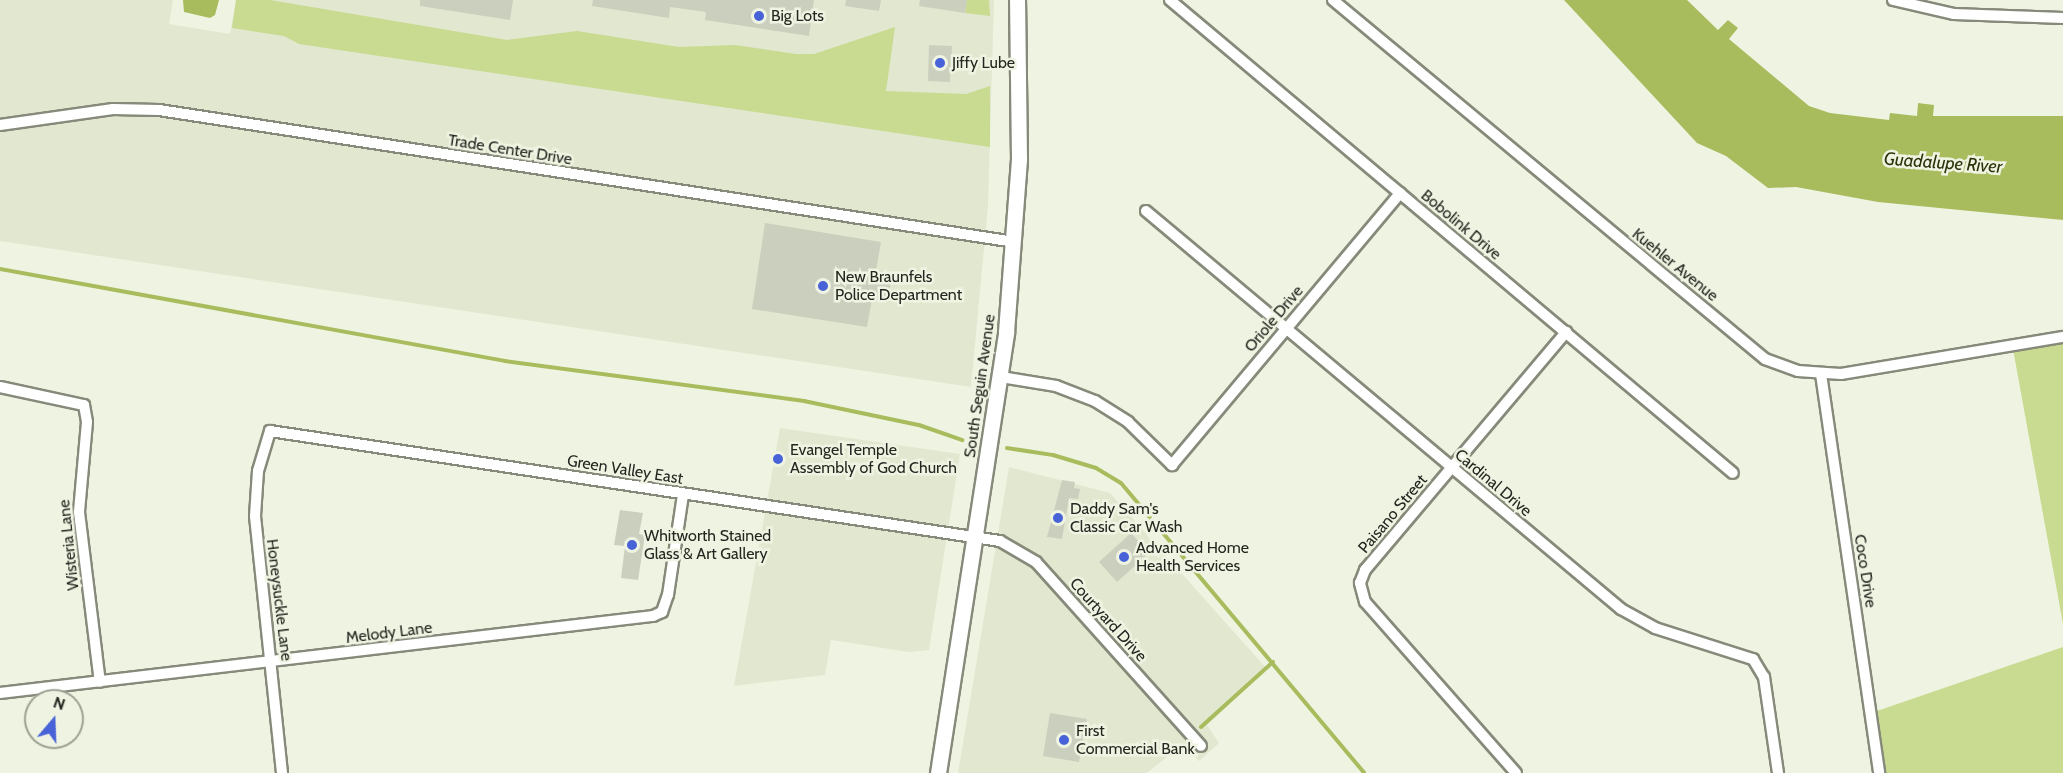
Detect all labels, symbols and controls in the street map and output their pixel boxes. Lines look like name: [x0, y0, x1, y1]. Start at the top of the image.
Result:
place label: Big Lots: [771, 6, 824, 26]
marker: Big Lots: [752, 9, 766, 23]
place label: Jiffy Lube: [952, 53, 1015, 73]
marker: Jiffy Lube: [933, 56, 947, 70]
street label: Trade Center Drive: [447, 131, 573, 169]
water label: Guadalupe River: [1883, 148, 2003, 178]
street label: Bobolink Drive: [1417, 186, 1505, 264]
street label: Kuehler Avenue: [1628, 224, 1722, 306]
place label: New Braunfels Police Department: [835, 267, 962, 305]
marker: New Braunfels Police Department: [816, 279, 830, 293]
street label: Oriole Drive: [1241, 282, 1307, 356]
street label: South Seguin Avenue: [960, 313, 1000, 459]
place label: Evangel Temple Assembly of God Church: [790, 440, 957, 478]
street label: Cardinal Drive: [1451, 445, 1535, 521]
street label: Green Valley East: [566, 451, 684, 489]
marker: Evangel Temple Assembly of God Church: [771, 452, 785, 466]
street label: Paisano Street: [1355, 471, 1431, 557]
street label: Wisteria Lane: [55, 499, 83, 591]
place label: Daddy Sam's Classic Car Wash: [1070, 499, 1182, 537]
marker: Daddy Sam's Classic Car Wash: [1051, 511, 1065, 525]
place label: Whitworth Stained Glass & Art Gallery: [644, 526, 771, 564]
street label: Coco Drive: [1850, 533, 1880, 609]
street label: Honeysuckle Lane: [262, 538, 296, 662]
marker: Whitworth Stained Glass & Art Gallery: [625, 538, 639, 552]
place label: Advanced Home Health Services: [1136, 538, 1249, 576]
marker: Advanced Home Health Services: [1117, 550, 1131, 564]
street label: Courtyard Drive: [1065, 574, 1151, 666]
street label: Melody Lane: [345, 618, 433, 648]
north arrow: [24, 689, 84, 749]
text: N: [51, 693, 68, 714]
place label: First Commercial Bank: [1076, 721, 1195, 759]
marker: First Commercial Bank: [1057, 733, 1071, 747]

